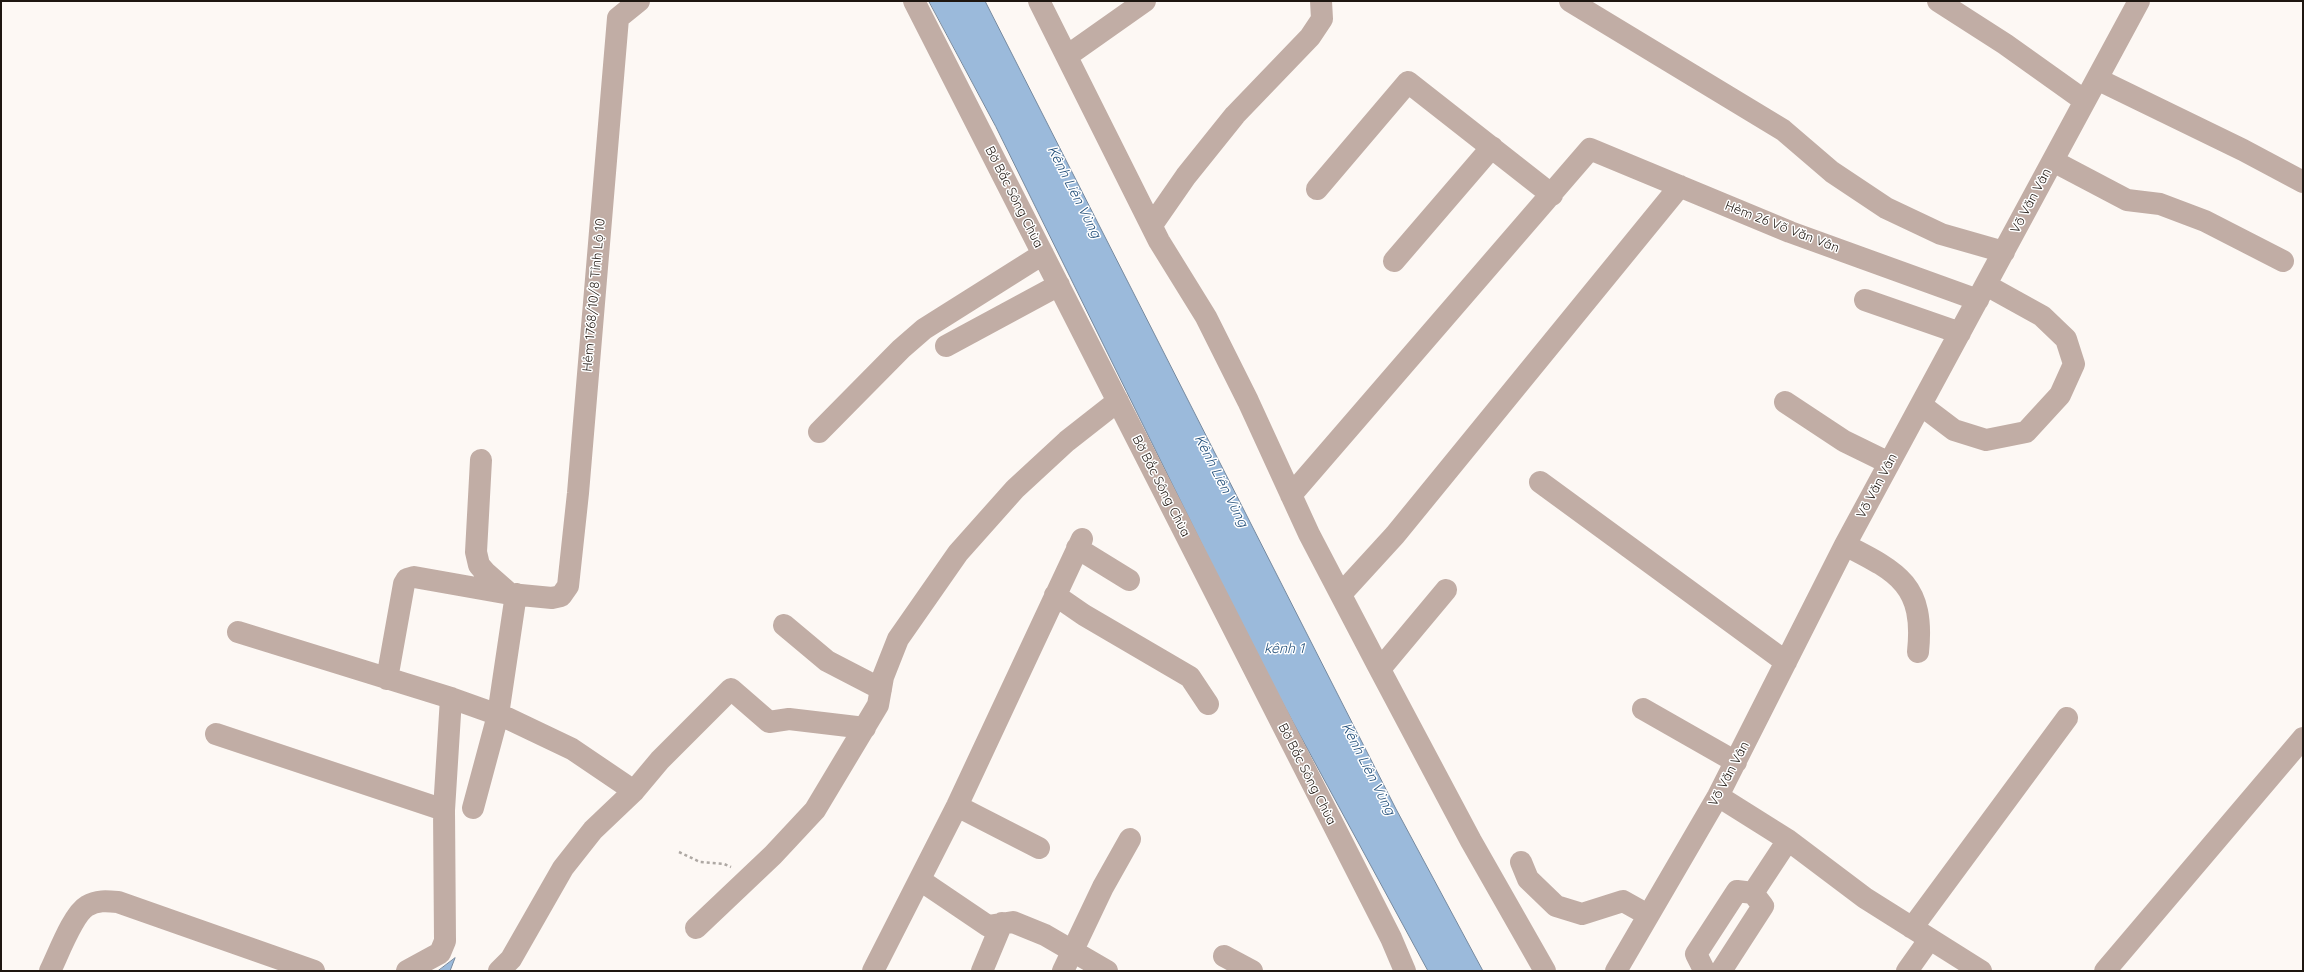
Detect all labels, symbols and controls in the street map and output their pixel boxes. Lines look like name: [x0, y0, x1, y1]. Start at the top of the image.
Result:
water label: Kênh Liên Vùng: [1044, 143, 1104, 241]
street label: Bờ Bắc Sông Chùa: [982, 144, 1046, 250]
street label: Võ Văn Vân: [2007, 166, 2055, 236]
street label: Hẻm 26 Võ Văn Vân: [1723, 198, 1841, 256]
street label: Hẻm 1768/10/8 Tỉnh Lộ 10: [580, 218, 608, 372]
water label: Kênh Liên Vùng: [1191, 432, 1251, 530]
street label: Bờ Bắc Sông Chùa: [1129, 433, 1193, 539]
street label: Võ Văn Vân: [1853, 451, 1901, 521]
water label: kênh 1: [1264, 641, 1304, 657]
water label: Kênh Liên Vùng: [1338, 720, 1398, 818]
street label: Bờ Bắc Sông Chùa: [1275, 721, 1339, 827]
street label: Võ Văn Vân: [1705, 739, 1753, 809]

